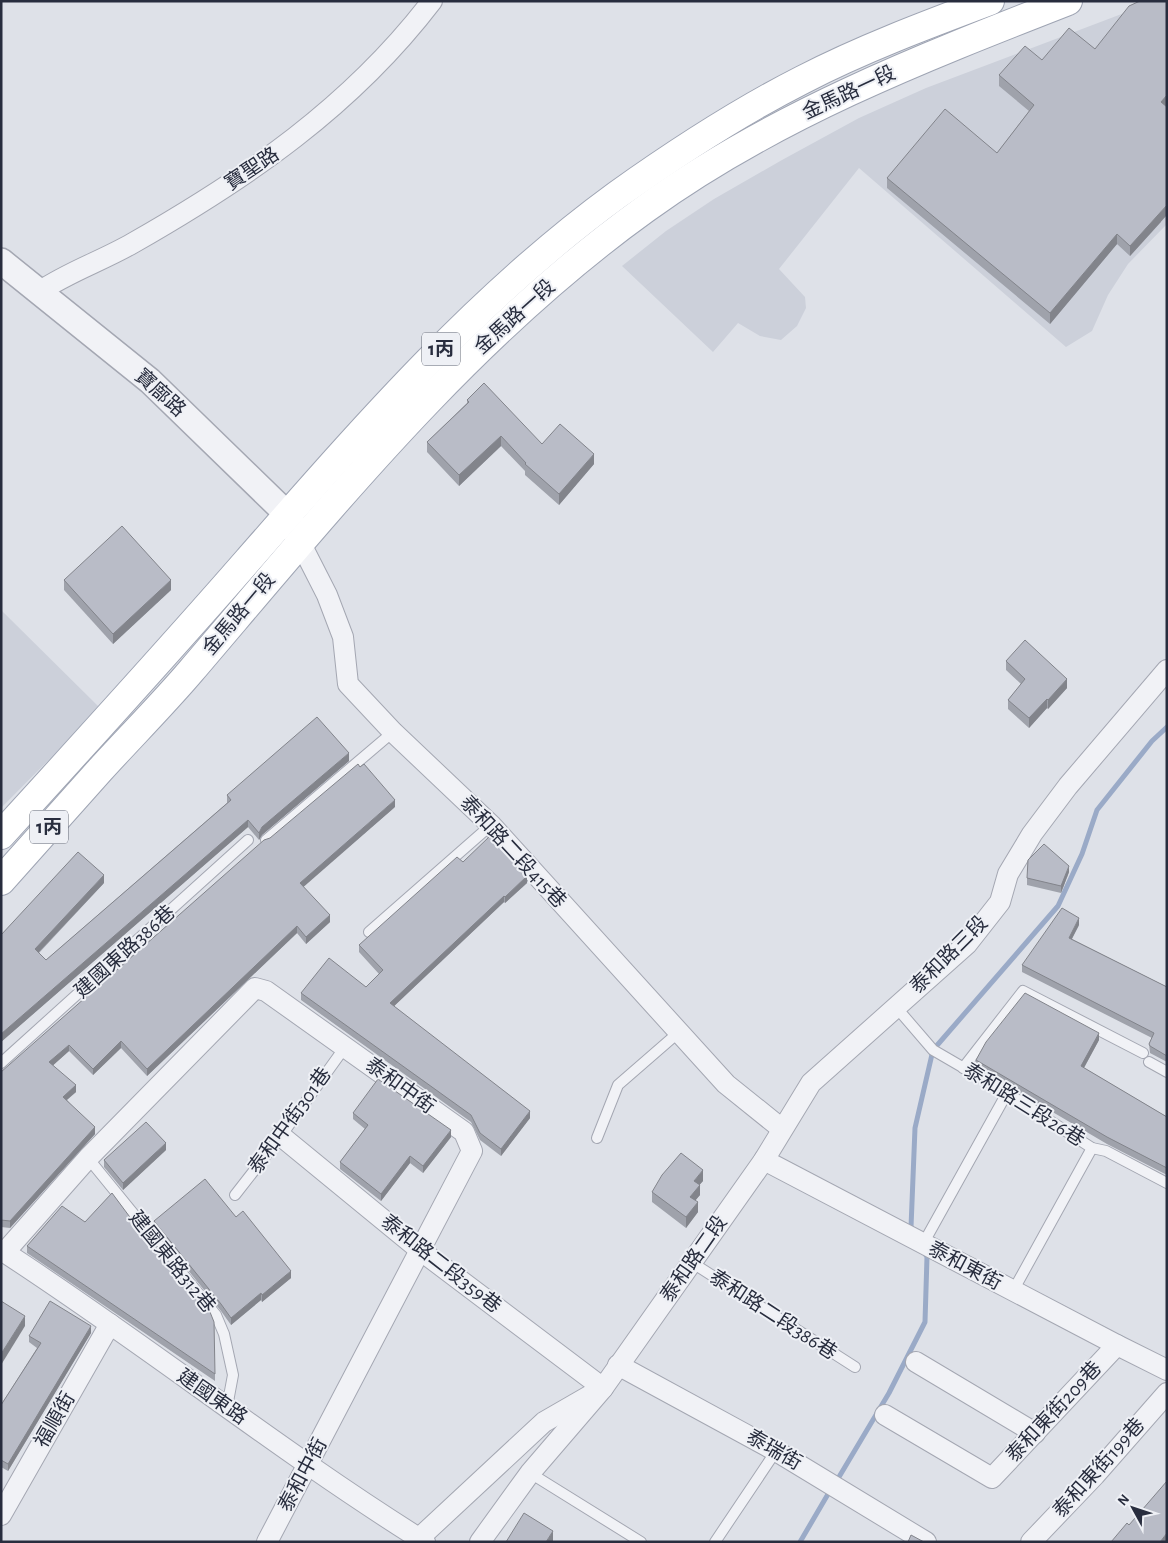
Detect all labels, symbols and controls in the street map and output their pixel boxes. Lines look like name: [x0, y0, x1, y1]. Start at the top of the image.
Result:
street label: 金馬路一段: [799, 62, 899, 123]
street label: 寶聖路: [221, 143, 282, 194]
street label: 金馬路一段: [470, 275, 559, 358]
road number: 1丙: [422, 332, 460, 366]
street label: 寶廍路: [131, 365, 190, 421]
street label: 金馬路一段: [198, 569, 279, 659]
street label: 泰和路二段415巷: [456, 792, 570, 912]
road number: 1丙: [30, 810, 68, 844]
street label: 建國東路386巷: [70, 901, 179, 1002]
street label: 泰和路三段: [906, 912, 991, 997]
street label: 泰和中街: [362, 1054, 439, 1118]
street label: 泰和路三段26巷: [960, 1059, 1089, 1150]
street label: 泰和中街301巷: [244, 1064, 335, 1178]
street label: 建國東路312巷: [125, 1207, 220, 1317]
street label: 泰和路二段359巷: [377, 1210, 505, 1317]
street label: 泰和路二段: [656, 1212, 731, 1306]
street label: 泰和東街: [925, 1238, 1005, 1294]
street label: 泰和路二段386巷: [706, 1266, 841, 1363]
street label: 泰和東街209巷: [1002, 1357, 1105, 1466]
street label: 建國東路: [173, 1365, 251, 1428]
street label: 福順街: [30, 1389, 79, 1451]
street label: 泰和東街199巷: [1049, 1414, 1148, 1521]
street label: 泰瑞街: [743, 1425, 805, 1474]
street label: 泰和中街: [275, 1435, 331, 1515]
north arrow: [1108, 1483, 1158, 1533]
text: N: [1115, 1492, 1132, 1509]

